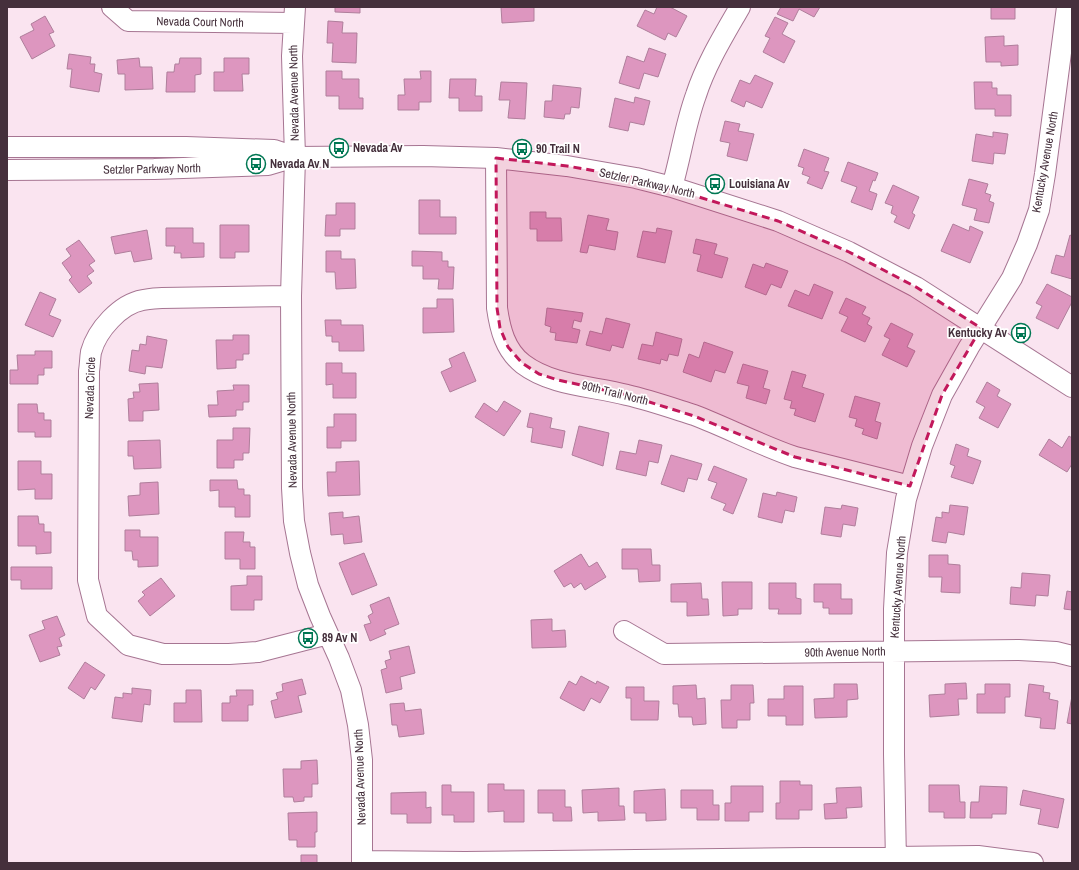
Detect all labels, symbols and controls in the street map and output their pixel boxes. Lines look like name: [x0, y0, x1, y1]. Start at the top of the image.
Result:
street label: Nevada Court North: [156, 13, 244, 31]
street label: Nevada Avenue North: [285, 45, 303, 141]
street label: Kentucky Avenue North: [1028, 110, 1062, 214]
bus stop icon: Nevada Av: [328, 137, 350, 159]
bus stop icon: 90 Trail N: [511, 138, 533, 160]
place label: Nevada Av: [353, 140, 403, 156]
place label: 90 Trail N: [536, 141, 580, 157]
bus stop icon: Nevada Av N: [245, 153, 267, 175]
place label: Nevada Av N: [270, 156, 329, 172]
street label: Setzler Parkway North: [103, 160, 201, 178]
street label: Setzler Parkway North: [598, 164, 696, 202]
bus stop icon: Louisiana Av: [704, 173, 726, 195]
place label: Louisiana Av: [729, 176, 790, 192]
bus stop icon: Kentucky Av: [1010, 322, 1032, 344]
place label: Kentucky Av: [948, 325, 1008, 341]
street label: Nevada Circle: [81, 357, 99, 419]
street label: 90th Trail North: [580, 377, 650, 409]
street label: Nevada Avenue North: [283, 392, 301, 488]
street label: Kentucky Avenue North: [886, 535, 910, 639]
bus stop icon: 89 Av N: [297, 627, 319, 649]
place label: 89 Av N: [322, 630, 357, 646]
street label: 90th Avenue North: [804, 643, 886, 661]
street label: Nevada Avenue North: [350, 729, 370, 825]

